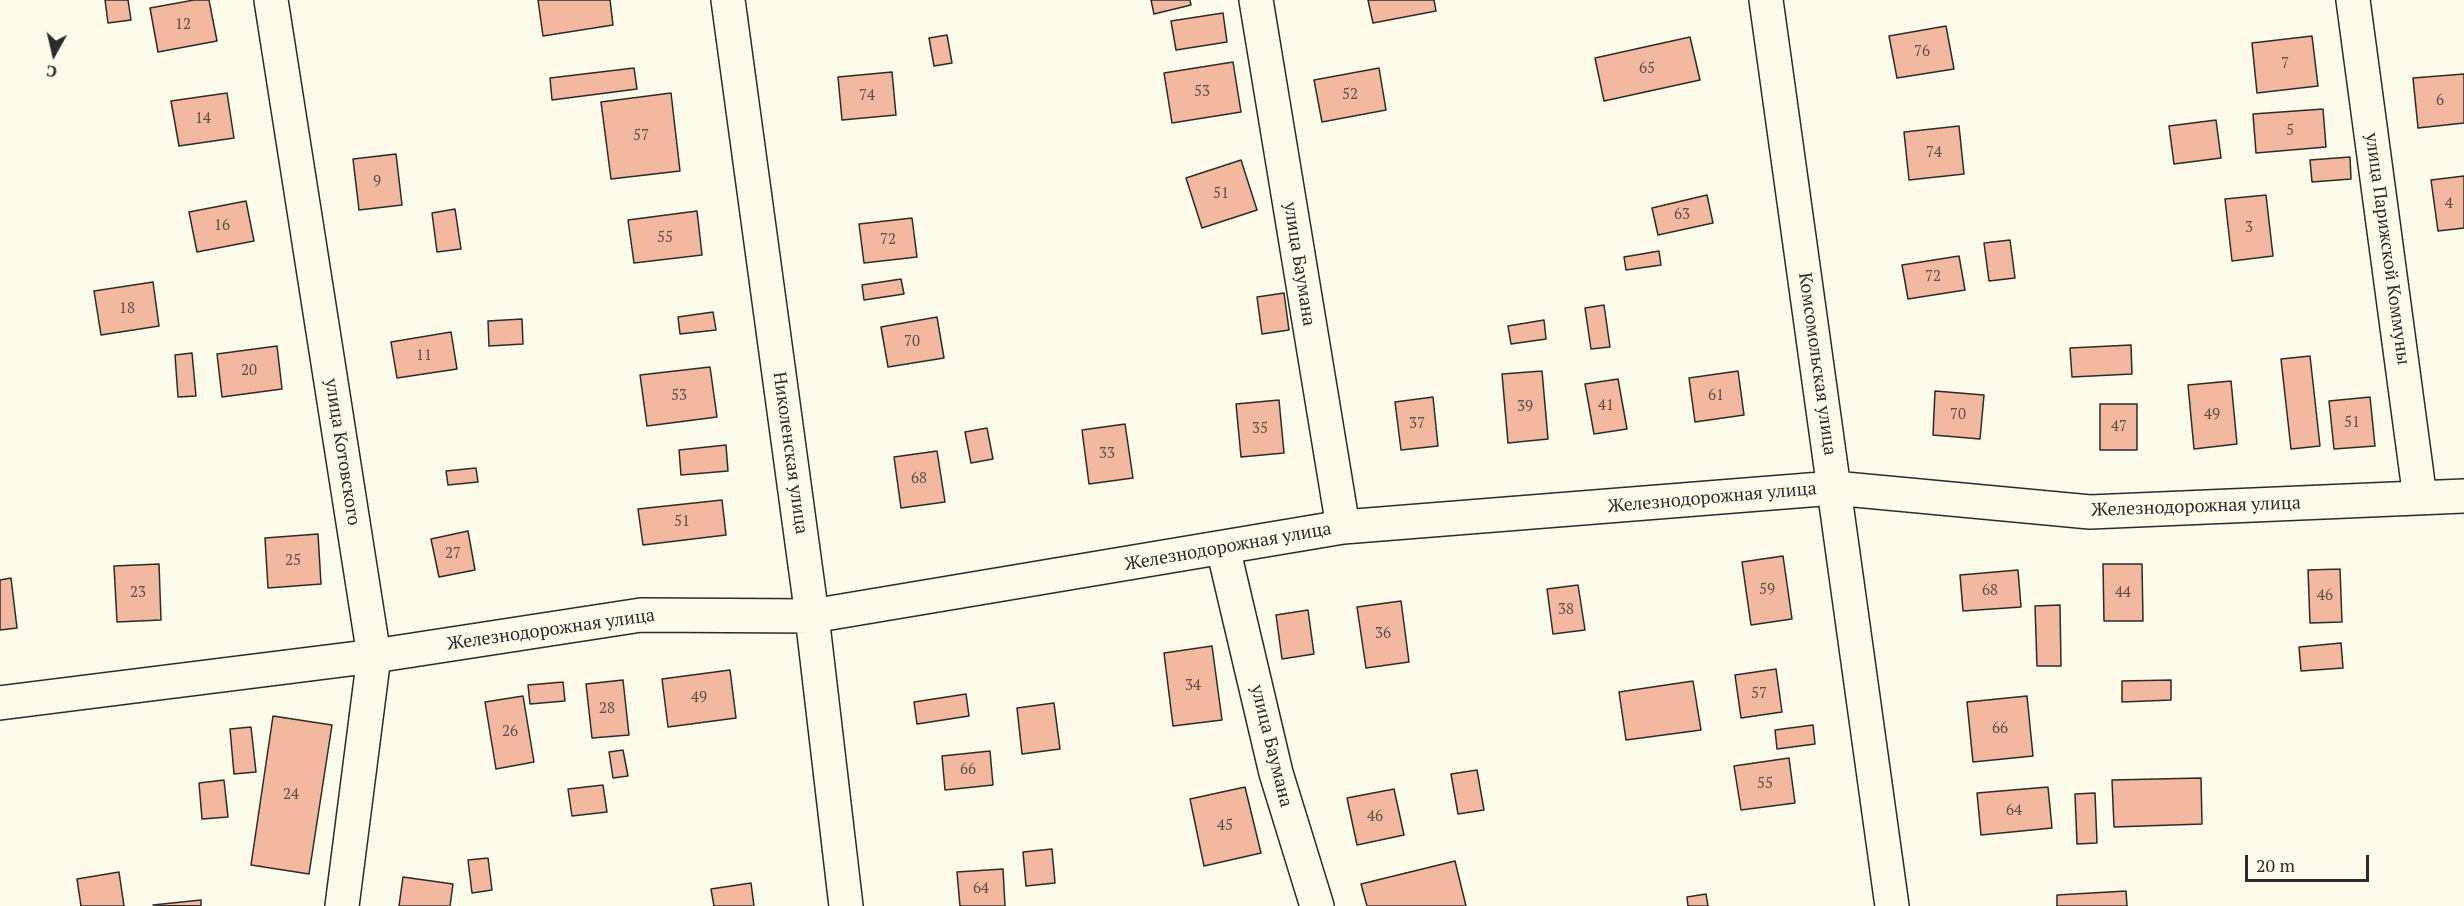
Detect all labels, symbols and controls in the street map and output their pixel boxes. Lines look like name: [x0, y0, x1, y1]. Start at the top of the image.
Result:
house number: 12: [175, 16, 191, 34]
north arrow: [24, 24, 84, 84]
house number: 76: [1914, 43, 1930, 61]
house number: 7: [2281, 55, 2289, 73]
text: С: [45, 60, 58, 83]
house number: 65: [1639, 60, 1655, 78]
house number: 53: [1194, 83, 1210, 101]
house number: 52: [1342, 86, 1358, 104]
house number: 74: [859, 87, 875, 105]
house number: 6: [2436, 92, 2444, 110]
house number: 14: [195, 110, 211, 128]
house number: 5: [2286, 122, 2294, 140]
house number: 57: [633, 127, 649, 145]
street label: улица Парижской Коммуны: [2360, 132, 2414, 366]
house number: 74: [1926, 144, 1942, 162]
house number: 9: [373, 173, 381, 191]
house number: 51: [1213, 185, 1229, 203]
house number: 4: [2445, 195, 2453, 213]
street label: улица Баумана: [1279, 200, 1319, 328]
house number: 63: [1674, 206, 1690, 224]
house number: 16: [214, 217, 230, 235]
house number: 3: [2245, 219, 2253, 237]
house number: 55: [657, 229, 673, 247]
house number: 72: [880, 231, 896, 249]
house number: 72: [1925, 268, 1941, 286]
street label: Комсомольская улица: [1793, 271, 1841, 457]
house number: 18: [119, 300, 135, 318]
house number: 70: [904, 333, 920, 351]
house number: 11: [416, 347, 432, 365]
house number: 20: [241, 362, 257, 380]
street label: Николенская улица: [768, 370, 812, 536]
street label: улица Котовского: [320, 377, 364, 527]
house number: 53: [671, 387, 687, 405]
house number: 61: [1708, 387, 1724, 405]
house number: 41: [1598, 397, 1614, 415]
house number: 39: [1517, 398, 1533, 416]
house number: 70: [1950, 406, 1966, 424]
house number: 49: [2204, 406, 2220, 424]
house number: 51: [2344, 414, 2360, 432]
house number: 37: [1409, 415, 1425, 433]
house number: 47: [2111, 418, 2127, 436]
house number: 35: [1252, 420, 1268, 438]
house number: 33: [1099, 445, 1115, 463]
house number: 68: [911, 470, 927, 488]
street label: Железнодорожная улица: [1607, 478, 1817, 518]
street label: Железнодорожная улица: [2091, 493, 2301, 521]
house number: 51: [674, 513, 690, 531]
street label: Железнодорожная улица: [1123, 518, 1333, 576]
house number: 27: [445, 545, 461, 563]
house number: 25: [285, 552, 301, 570]
house number: 59: [1759, 581, 1775, 599]
house number: 68: [1982, 582, 1998, 600]
house number: 23: [130, 584, 146, 602]
house number: 44: [2115, 584, 2131, 602]
house number: 46: [2317, 587, 2333, 605]
house number: 38: [1558, 601, 1574, 619]
street label: Железнодорожная улица: [446, 605, 656, 655]
house number: 36: [1375, 625, 1391, 643]
house number: 34: [1185, 677, 1201, 695]
street label: улица Баумана: [1245, 683, 1297, 809]
house number: 57: [1751, 685, 1767, 703]
house number: 49: [691, 689, 707, 707]
house number: 28: [599, 700, 615, 718]
house number: 66: [1992, 720, 2008, 738]
house number: 26: [502, 723, 518, 741]
house number: 66: [960, 761, 976, 779]
house number: 55: [1757, 775, 1773, 793]
house number: 24: [283, 786, 299, 804]
house number: 64: [2006, 802, 2022, 820]
house number: 46: [1367, 808, 1383, 826]
house number: 45: [1217, 817, 1233, 835]
scale bar: [2248, 843, 2372, 881]
text: 20 m: [2256, 853, 2295, 877]
house number: 64: [973, 880, 989, 898]

